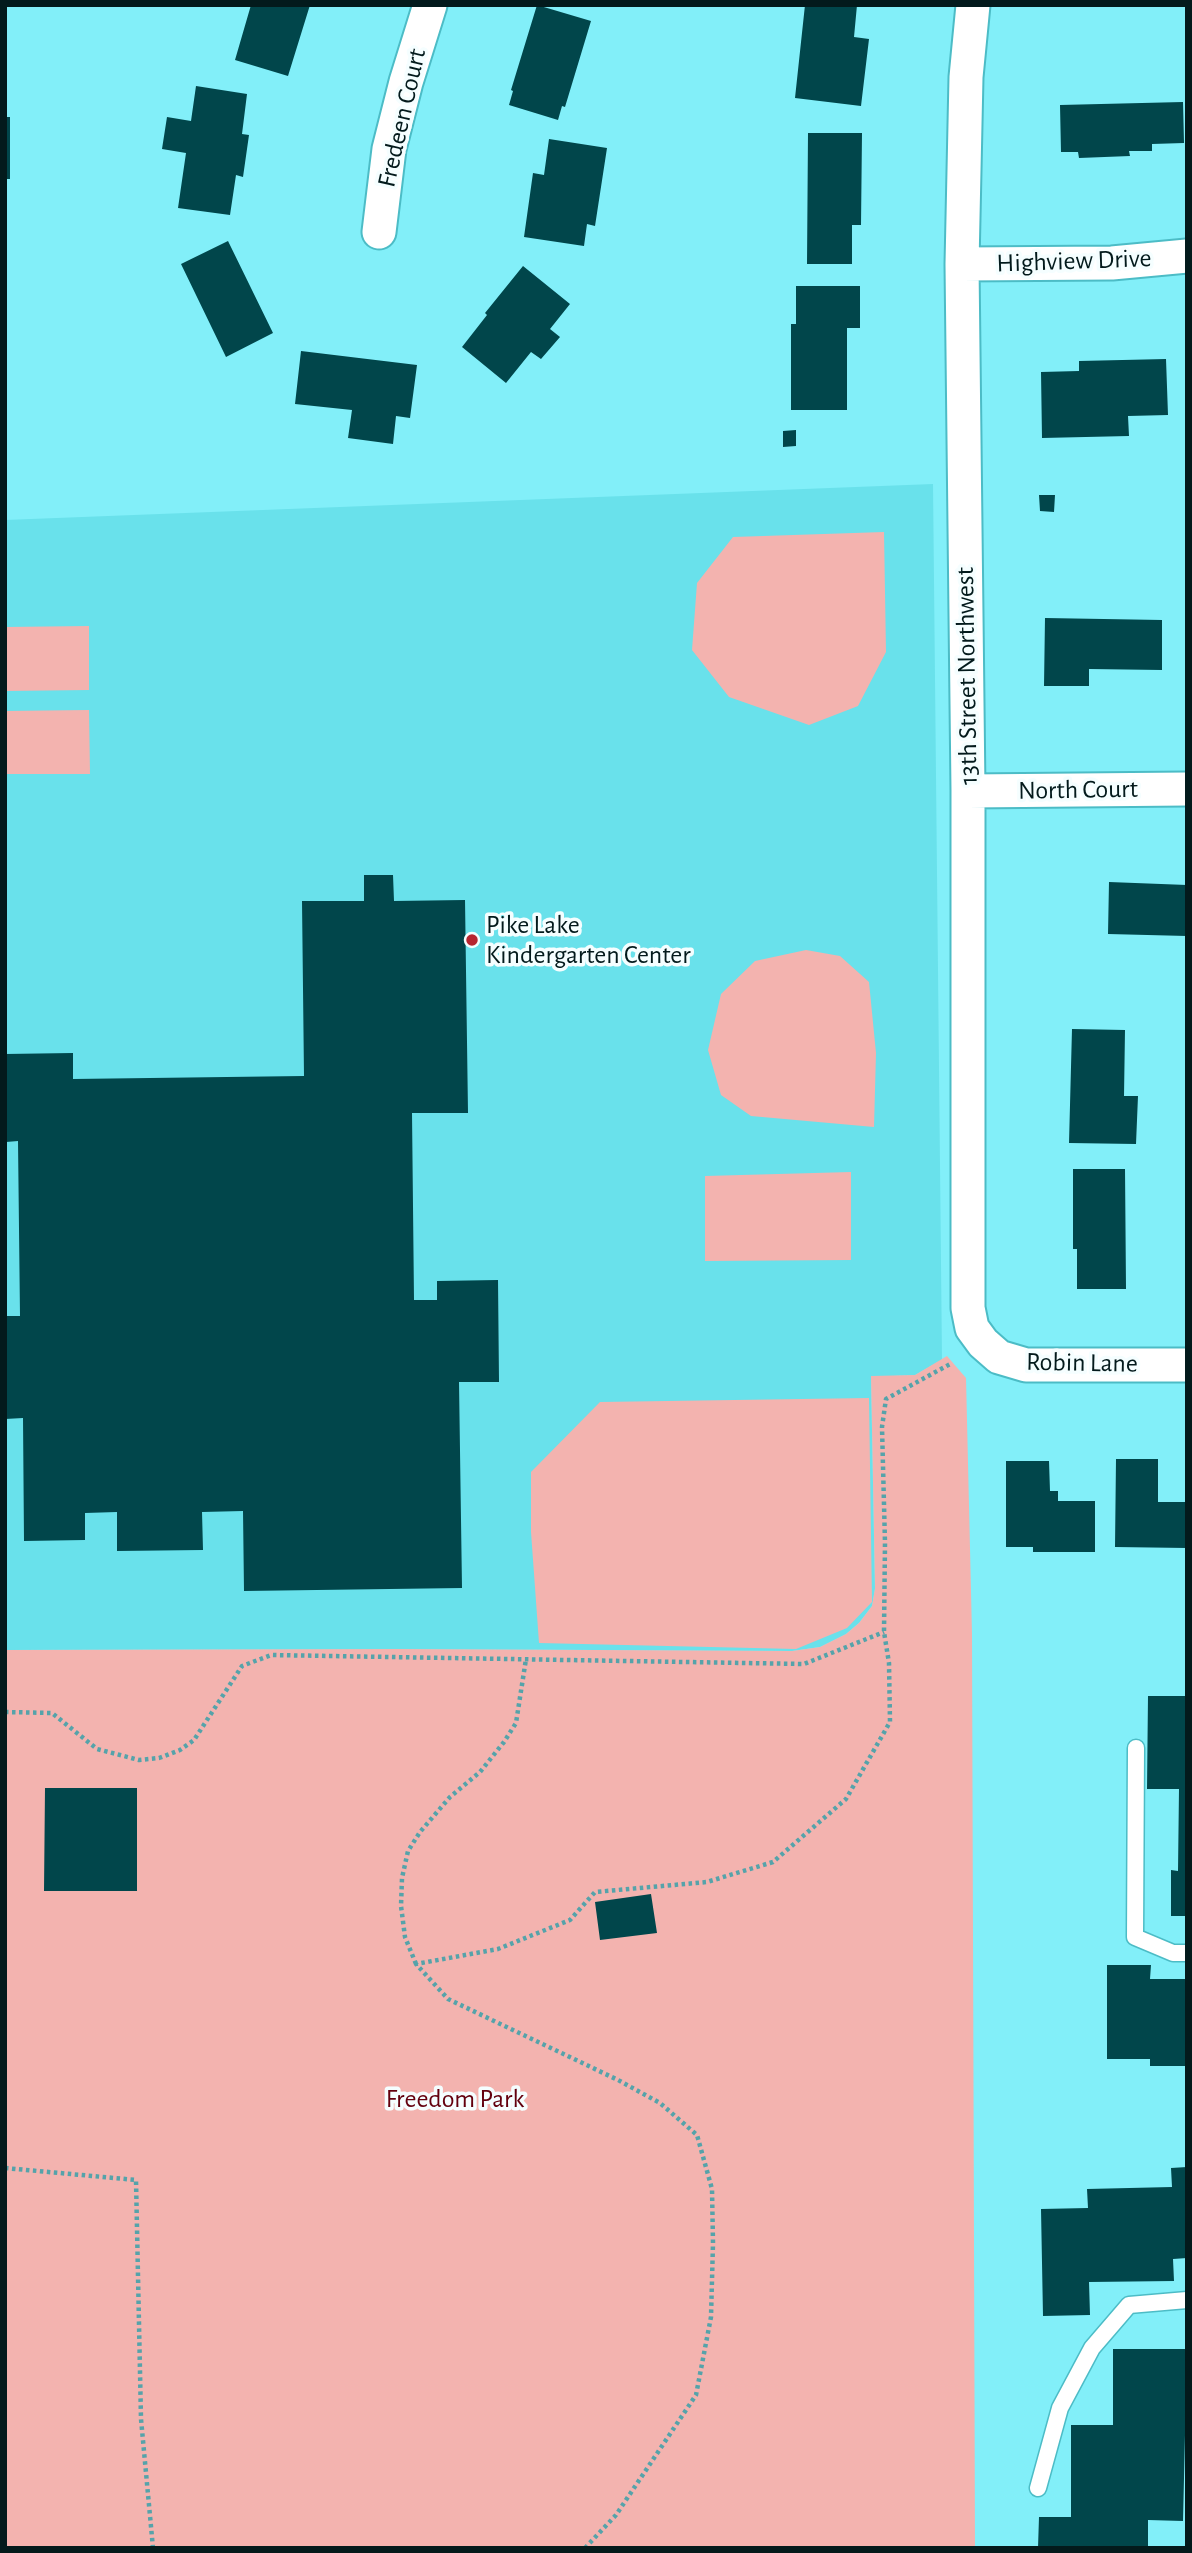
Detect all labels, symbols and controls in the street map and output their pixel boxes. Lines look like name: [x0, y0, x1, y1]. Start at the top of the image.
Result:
street label: Fredeen Court: [371, 46, 433, 190]
street label: Highview Drive: [996, 243, 1152, 279]
street label: 13th Street Northwest: [950, 567, 984, 785]
street label: North Court: [1018, 773, 1138, 807]
place label: Pike Lake Kindergarten Center: [486, 909, 691, 970]
marker: Pike Lake Kindergarten Center: [464, 932, 480, 948]
street label: Robin Lane: [1026, 1346, 1138, 1380]
park label: Freedom Park: [386, 2083, 524, 2115]

